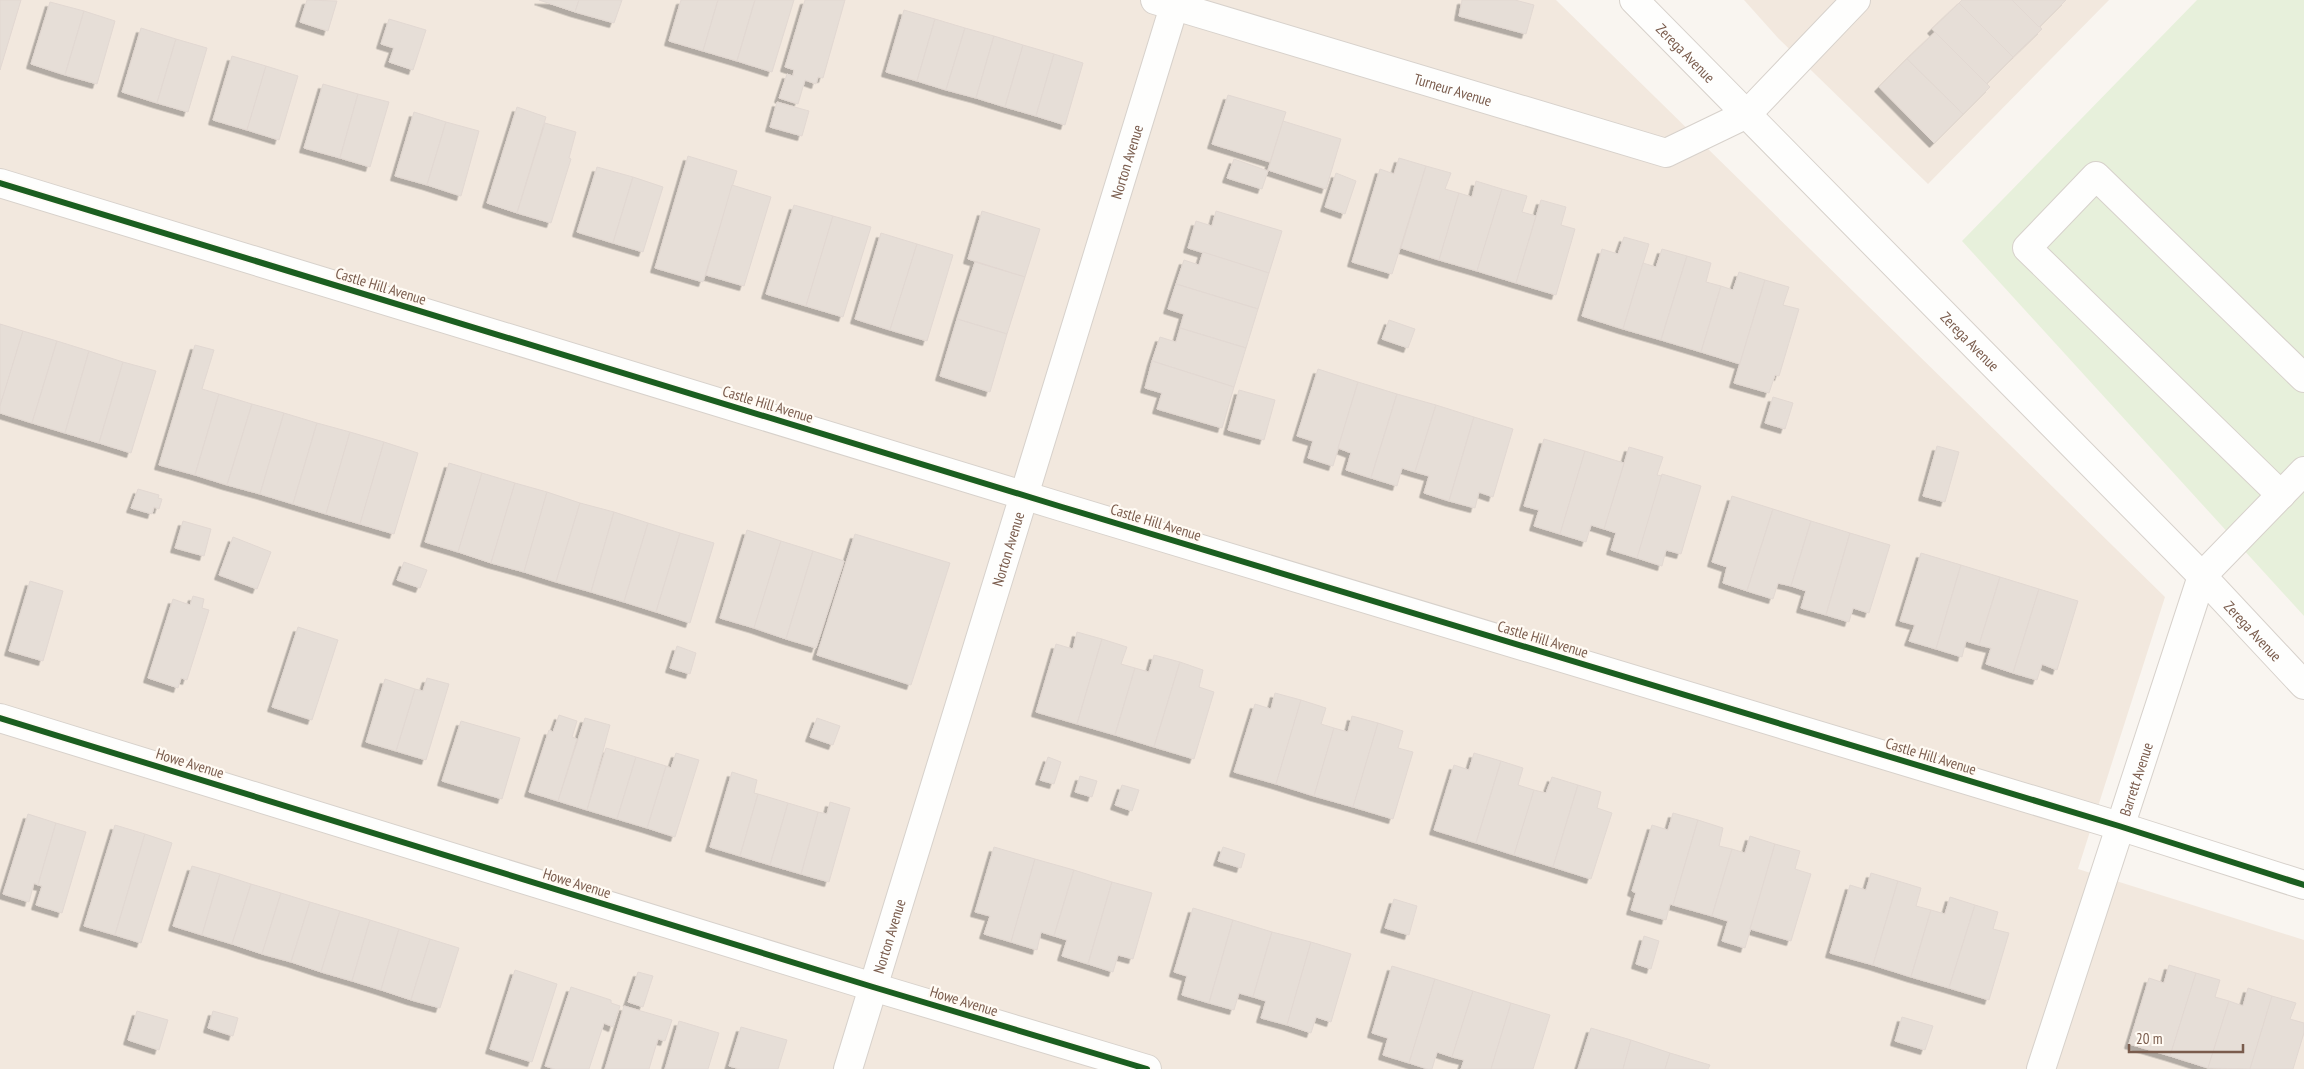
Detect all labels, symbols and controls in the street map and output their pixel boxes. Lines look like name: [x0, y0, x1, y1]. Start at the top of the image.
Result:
street label: Zerega Avenue: [1653, 19, 1719, 86]
street label: Turneur Avenue: [1412, 69, 1494, 110]
street label: Norton Avenue: [1106, 122, 1147, 201]
street label: Castle Hill Avenue: [333, 263, 429, 309]
street label: Zerega Avenue: [1937, 307, 2004, 375]
street label: Castle Hill Avenue: [720, 381, 816, 427]
street label: Castle Hill Avenue: [1108, 499, 1204, 545]
street label: Norton Avenue: [987, 509, 1028, 588]
street label: Zerega Avenue: [2220, 597, 2286, 665]
street label: Castle Hill Avenue: [1495, 616, 1591, 662]
street label: Castle Hill Avenue: [1883, 733, 1979, 779]
street label: Barrett Avenue: [2115, 740, 2157, 818]
street label: Howe Avenue: [154, 744, 226, 782]
street label: Howe Avenue: [541, 864, 613, 902]
street label: Norton Avenue: [868, 897, 909, 976]
street label: Howe Avenue: [928, 982, 1000, 1020]
scale bar: [2129, 1022, 2243, 1054]
text: 20 m: [2136, 1029, 2162, 1048]

